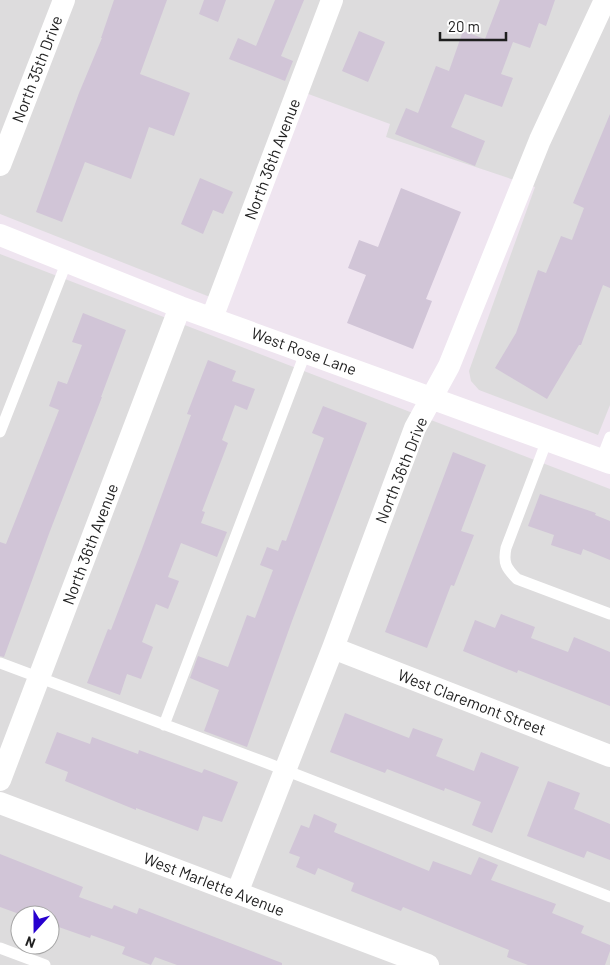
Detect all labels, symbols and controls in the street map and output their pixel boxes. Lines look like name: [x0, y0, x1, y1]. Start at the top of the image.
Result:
scale bar: [440, 10, 506, 42]
street label: North 35th Drive: [7, 13, 66, 125]
text: 20 m: [448, 17, 480, 35]
street label: North 36th Avenue: [240, 96, 303, 222]
street label: West Rose Lane: [249, 323, 359, 378]
street label: North 36th Drive: [371, 414, 431, 526]
street label: North 36th Avenue: [58, 481, 121, 607]
street label: West Claremont Street: [395, 664, 549, 739]
street label: West Marlette Avenue: [141, 848, 288, 919]
north arrow: [10, 905, 60, 955]
text: N: [23, 933, 38, 952]

